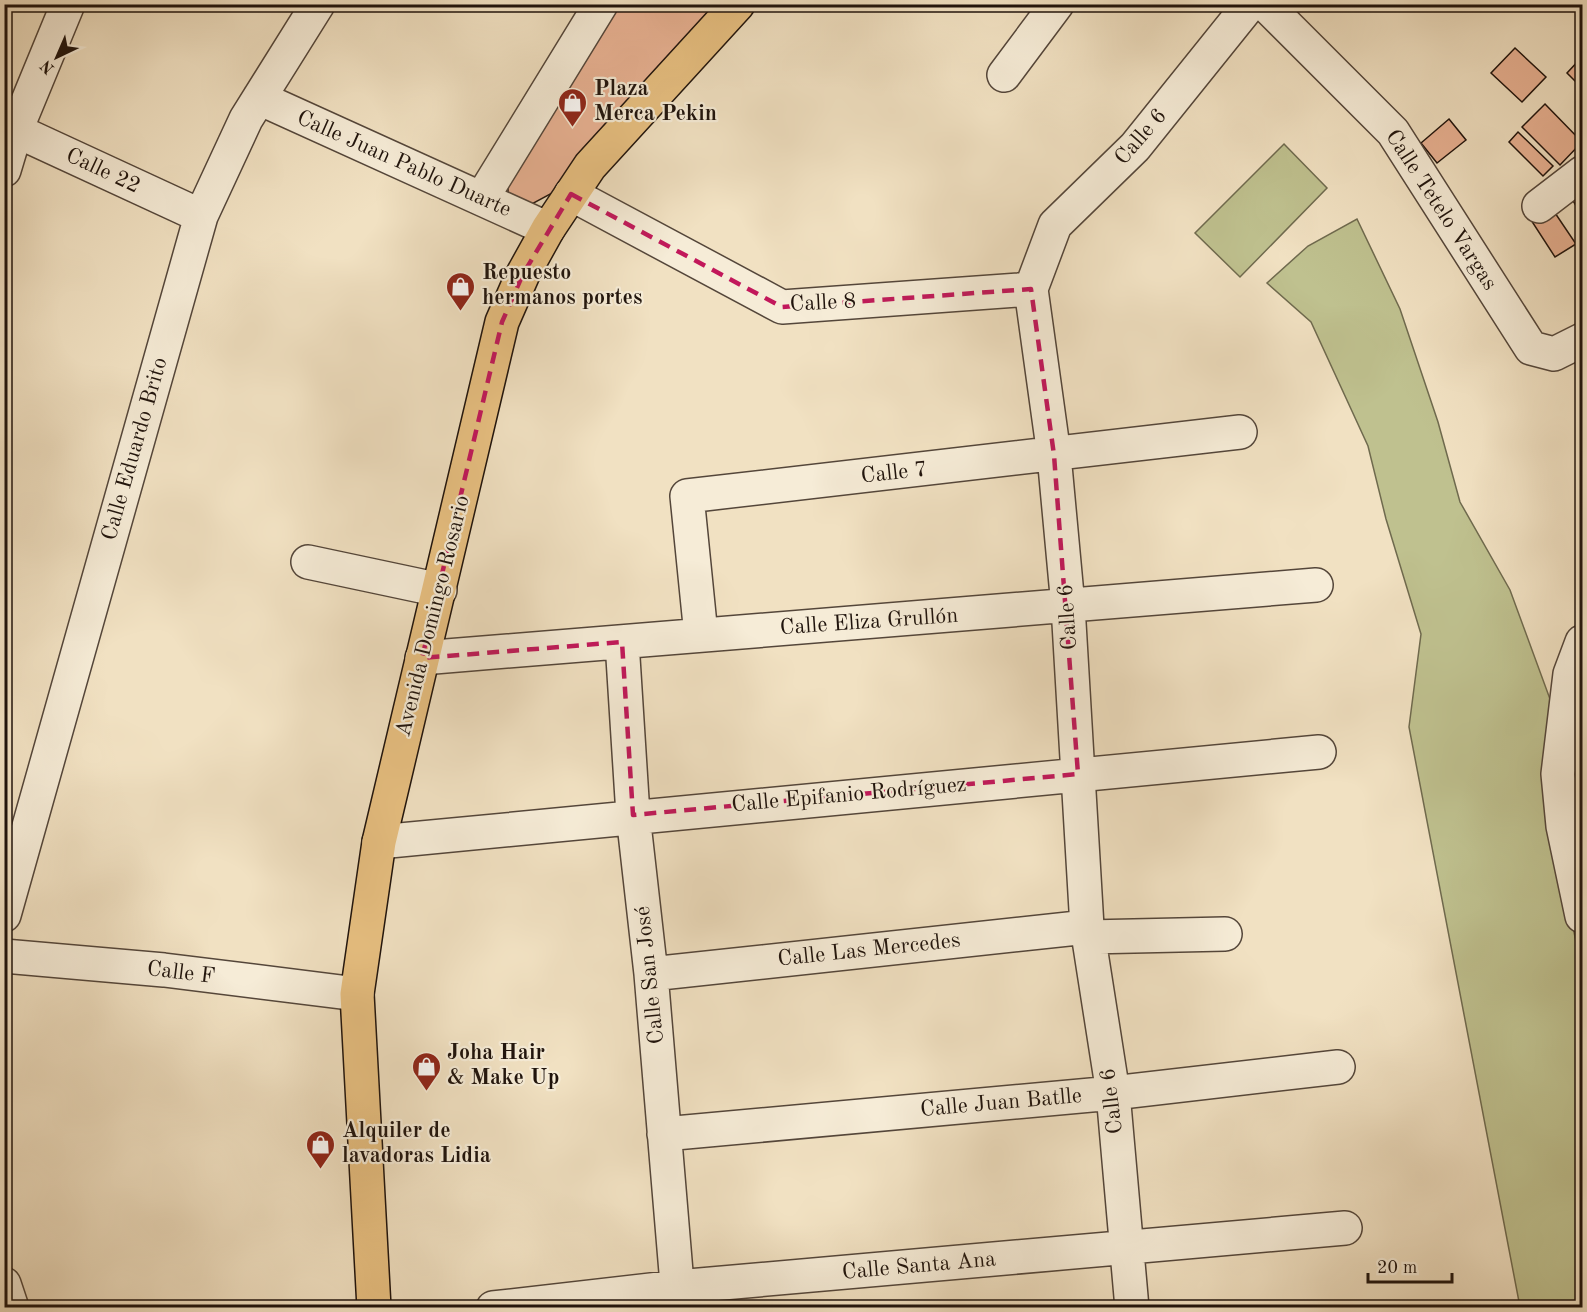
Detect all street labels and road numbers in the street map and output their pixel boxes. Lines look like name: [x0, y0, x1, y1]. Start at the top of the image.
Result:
street label: Calle 6: [1111, 105, 1171, 169]
street label: Calle Juan Pablo Duarte: [294, 107, 514, 221]
street label: Calle Tetelo Vargas: [1381, 126, 1501, 294]
street label: Calle 22: [62, 144, 144, 198]
street label: Calle 8: [789, 290, 857, 316]
street label: Calle Eduardo Brito: [98, 355, 172, 543]
street label: Calle 7: [860, 459, 928, 487]
street label: Avenida Domingo Rosario: [392, 493, 474, 739]
street label: Calle 6: [1055, 583, 1081, 651]
street label: Calle Eliza Grullón: [779, 605, 959, 639]
street label: Calle Epifanio Rodríguez: [731, 774, 967, 816]
street label: Calle San José: [632, 905, 668, 1045]
street label: Calle Las Mercedes: [777, 929, 961, 971]
street label: Calle F: [146, 958, 216, 988]
street label: Calle 6: [1097, 1067, 1127, 1135]
street label: Calle Juan Batlle: [919, 1085, 1083, 1121]
street label: Calle Santa Ana: [841, 1248, 997, 1284]

